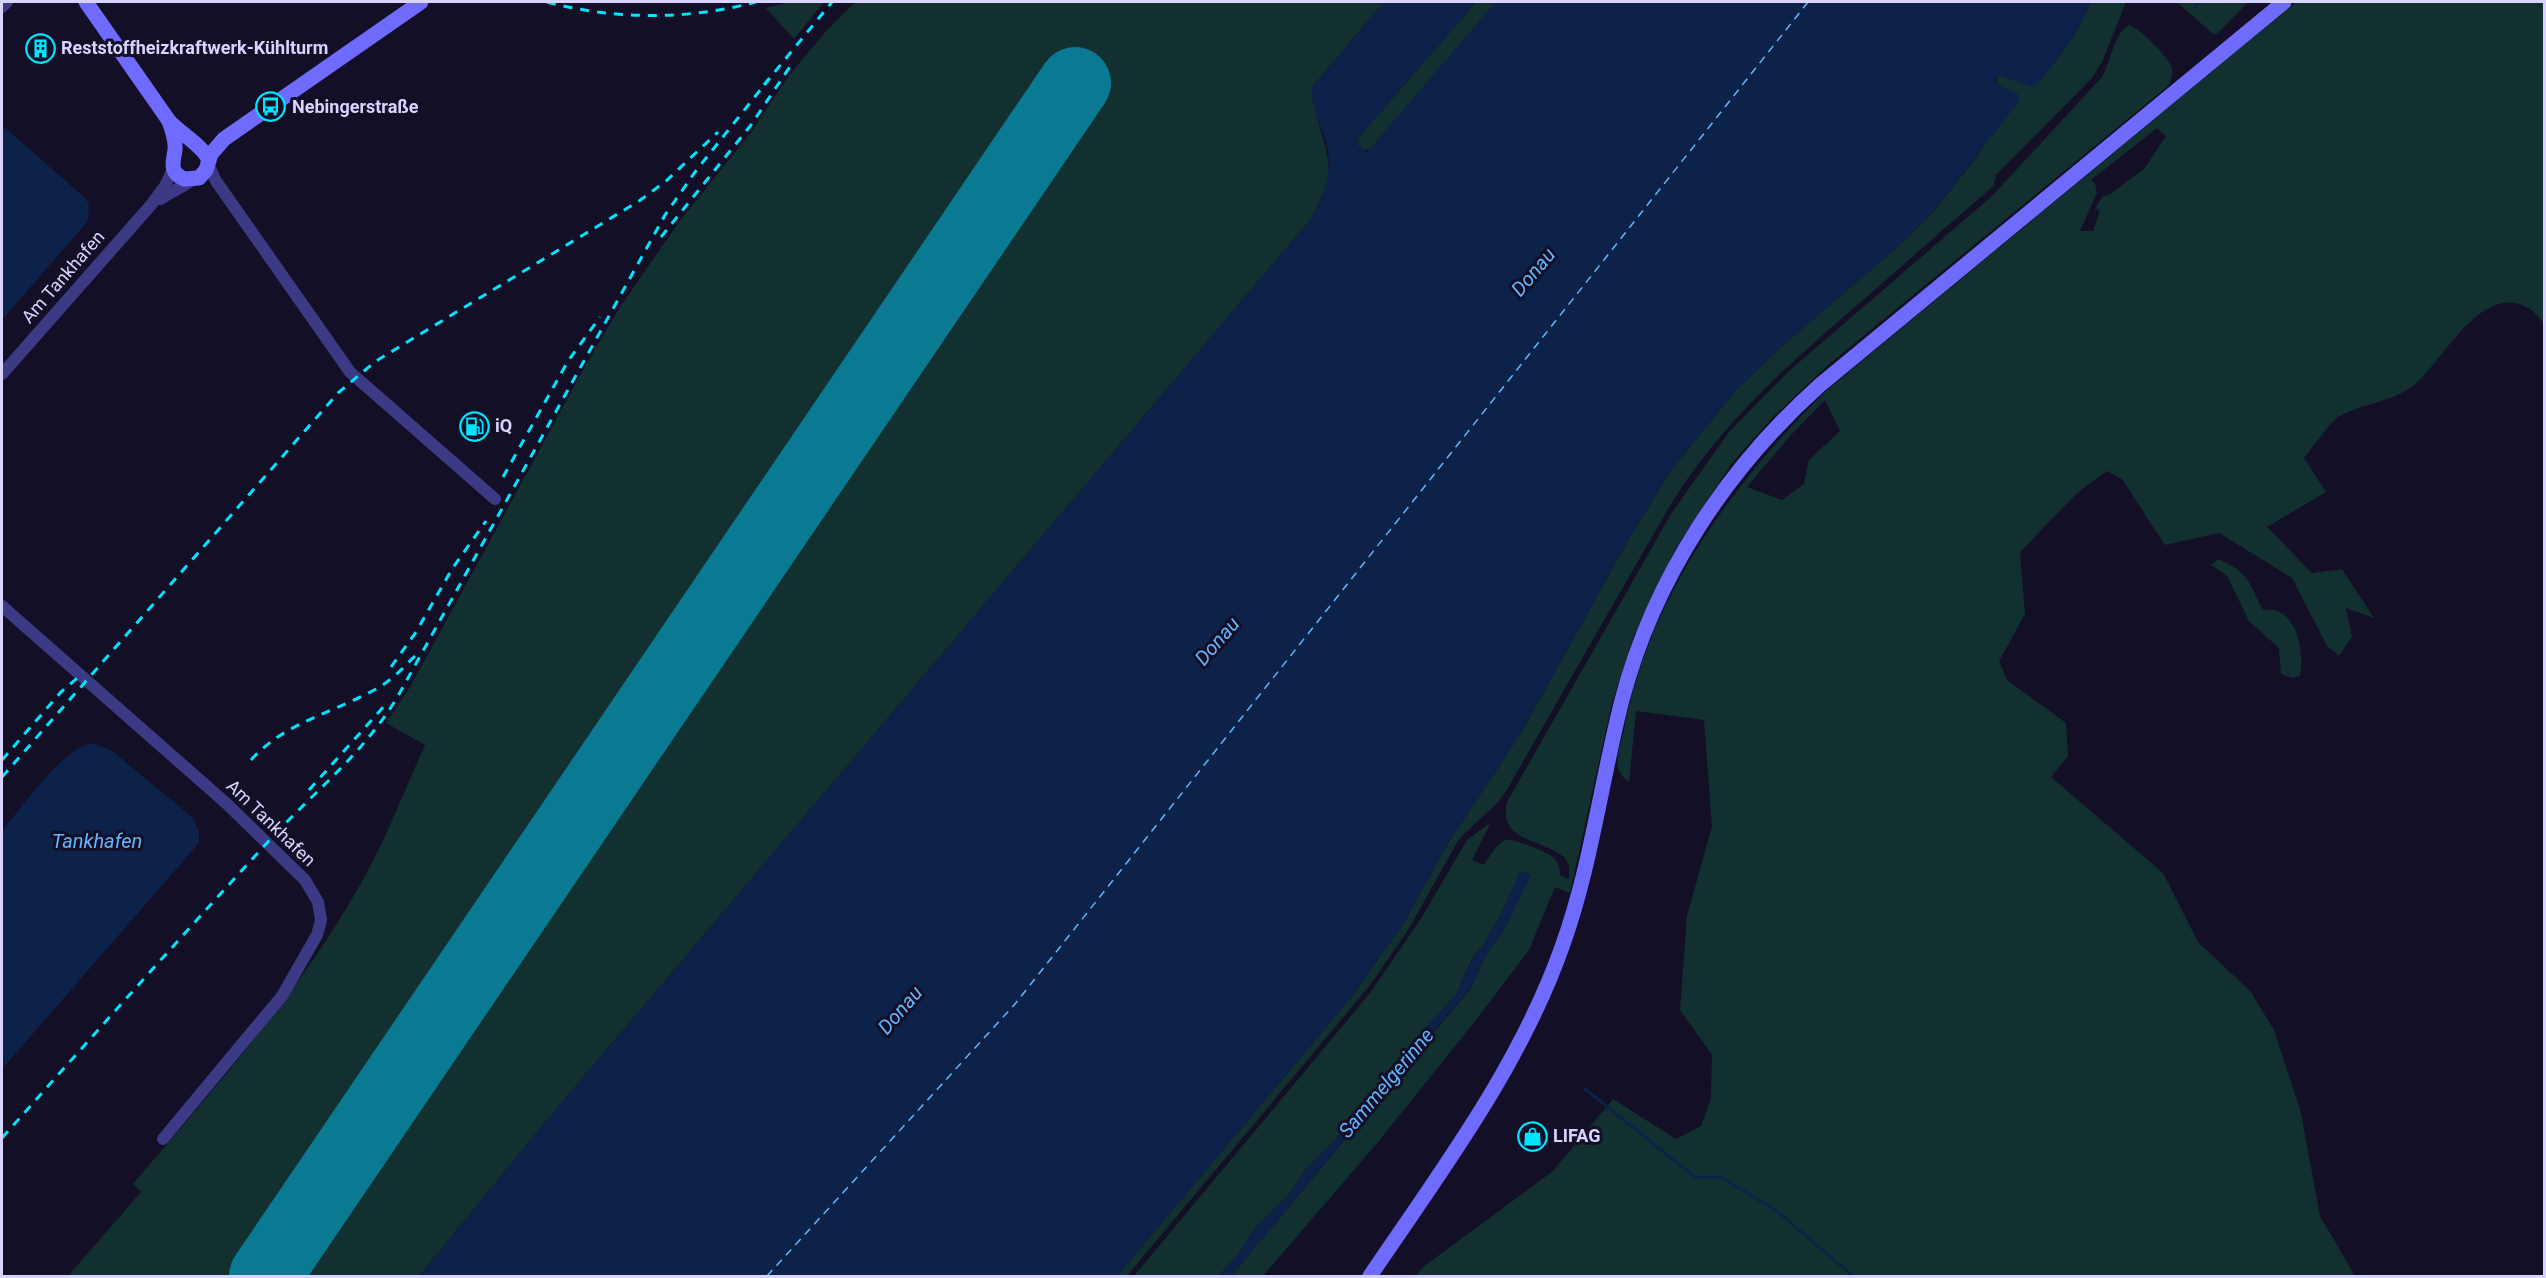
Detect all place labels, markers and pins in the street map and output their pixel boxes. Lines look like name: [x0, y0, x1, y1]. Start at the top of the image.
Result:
building icon: Reststoffheizkraftwerk-Kühlturm: [24, 32, 56, 64]
place label: Reststoffheizkraftwerk-Kühlturm: [61, 37, 328, 58]
bus stop icon: Nebingerstraße: [255, 91, 287, 123]
place label: Nebingerstraße: [292, 96, 419, 117]
fuel station icon: iQ: [458, 410, 490, 442]
place label: iQ: [495, 415, 512, 436]
shop icon: LIFAG: [1516, 1120, 1548, 1152]
place label: LIFAG: [1553, 1125, 1600, 1146]

